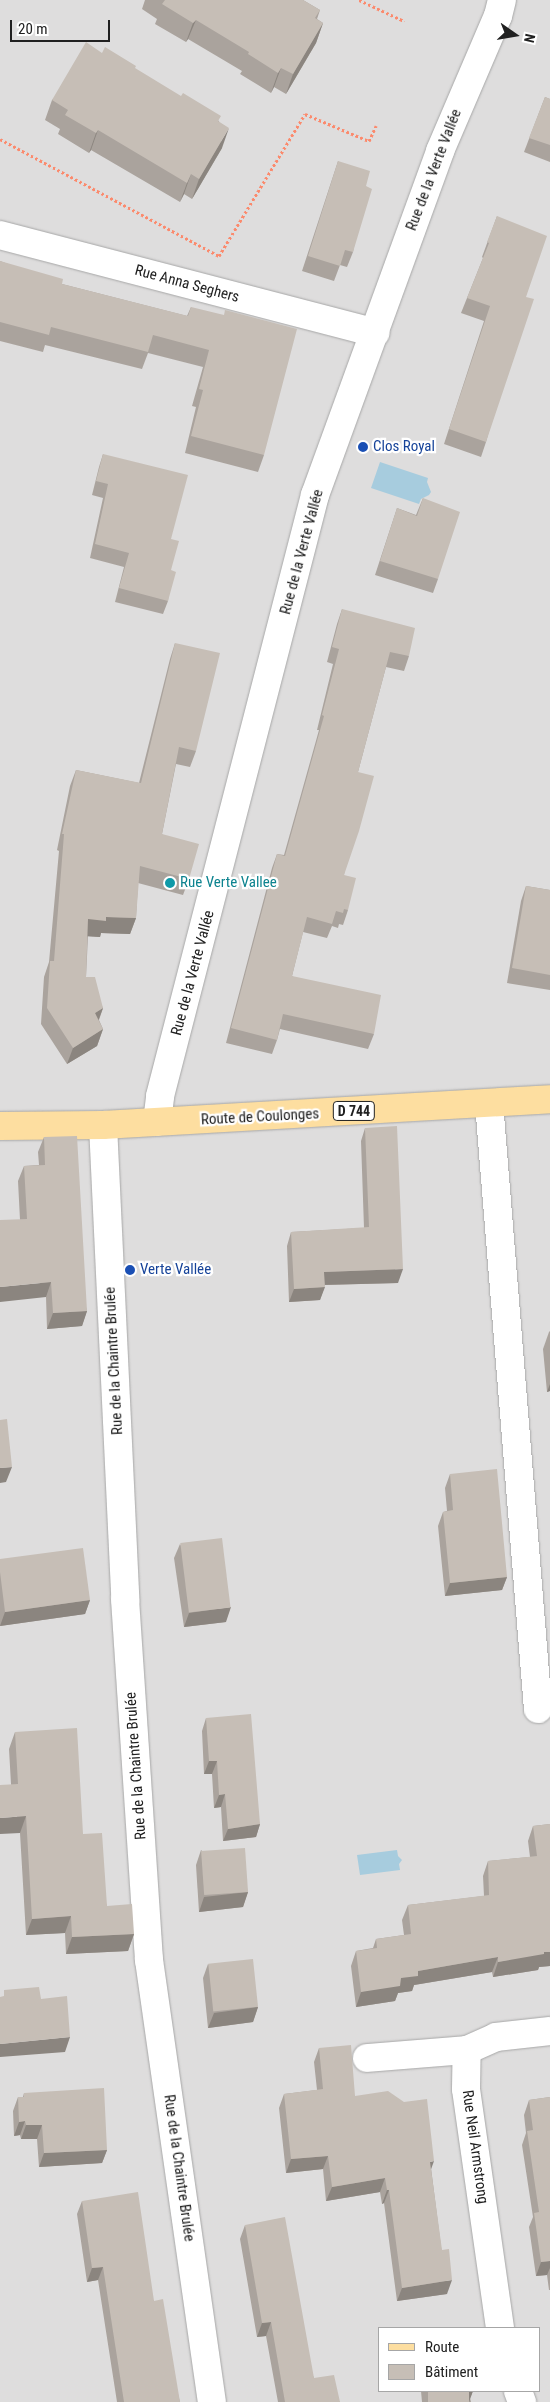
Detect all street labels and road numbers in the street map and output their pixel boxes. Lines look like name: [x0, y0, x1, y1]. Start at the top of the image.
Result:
street label: Rue de la Verte Vallée: [403, 107, 465, 233]
street label: Rue Anna Seghers: [133, 261, 241, 307]
street label: Rue de la Verte Vallée: [277, 487, 327, 617]
street label: Rue de la Verte Vallée: [168, 908, 218, 1038]
road number: D 744: [333, 1100, 375, 1122]
street label: Route de Coulonges: [200, 1105, 320, 1129]
street label: Rue de la Chaintre Brulée: [101, 1287, 127, 1435]
street label: Rue de la Chaintre Brulée: [122, 1691, 150, 1841]
street label: Rue Neil Armstrong: [458, 2089, 492, 2205]
street label: Rue de la Chaintre Brulée: [160, 2093, 198, 2243]

